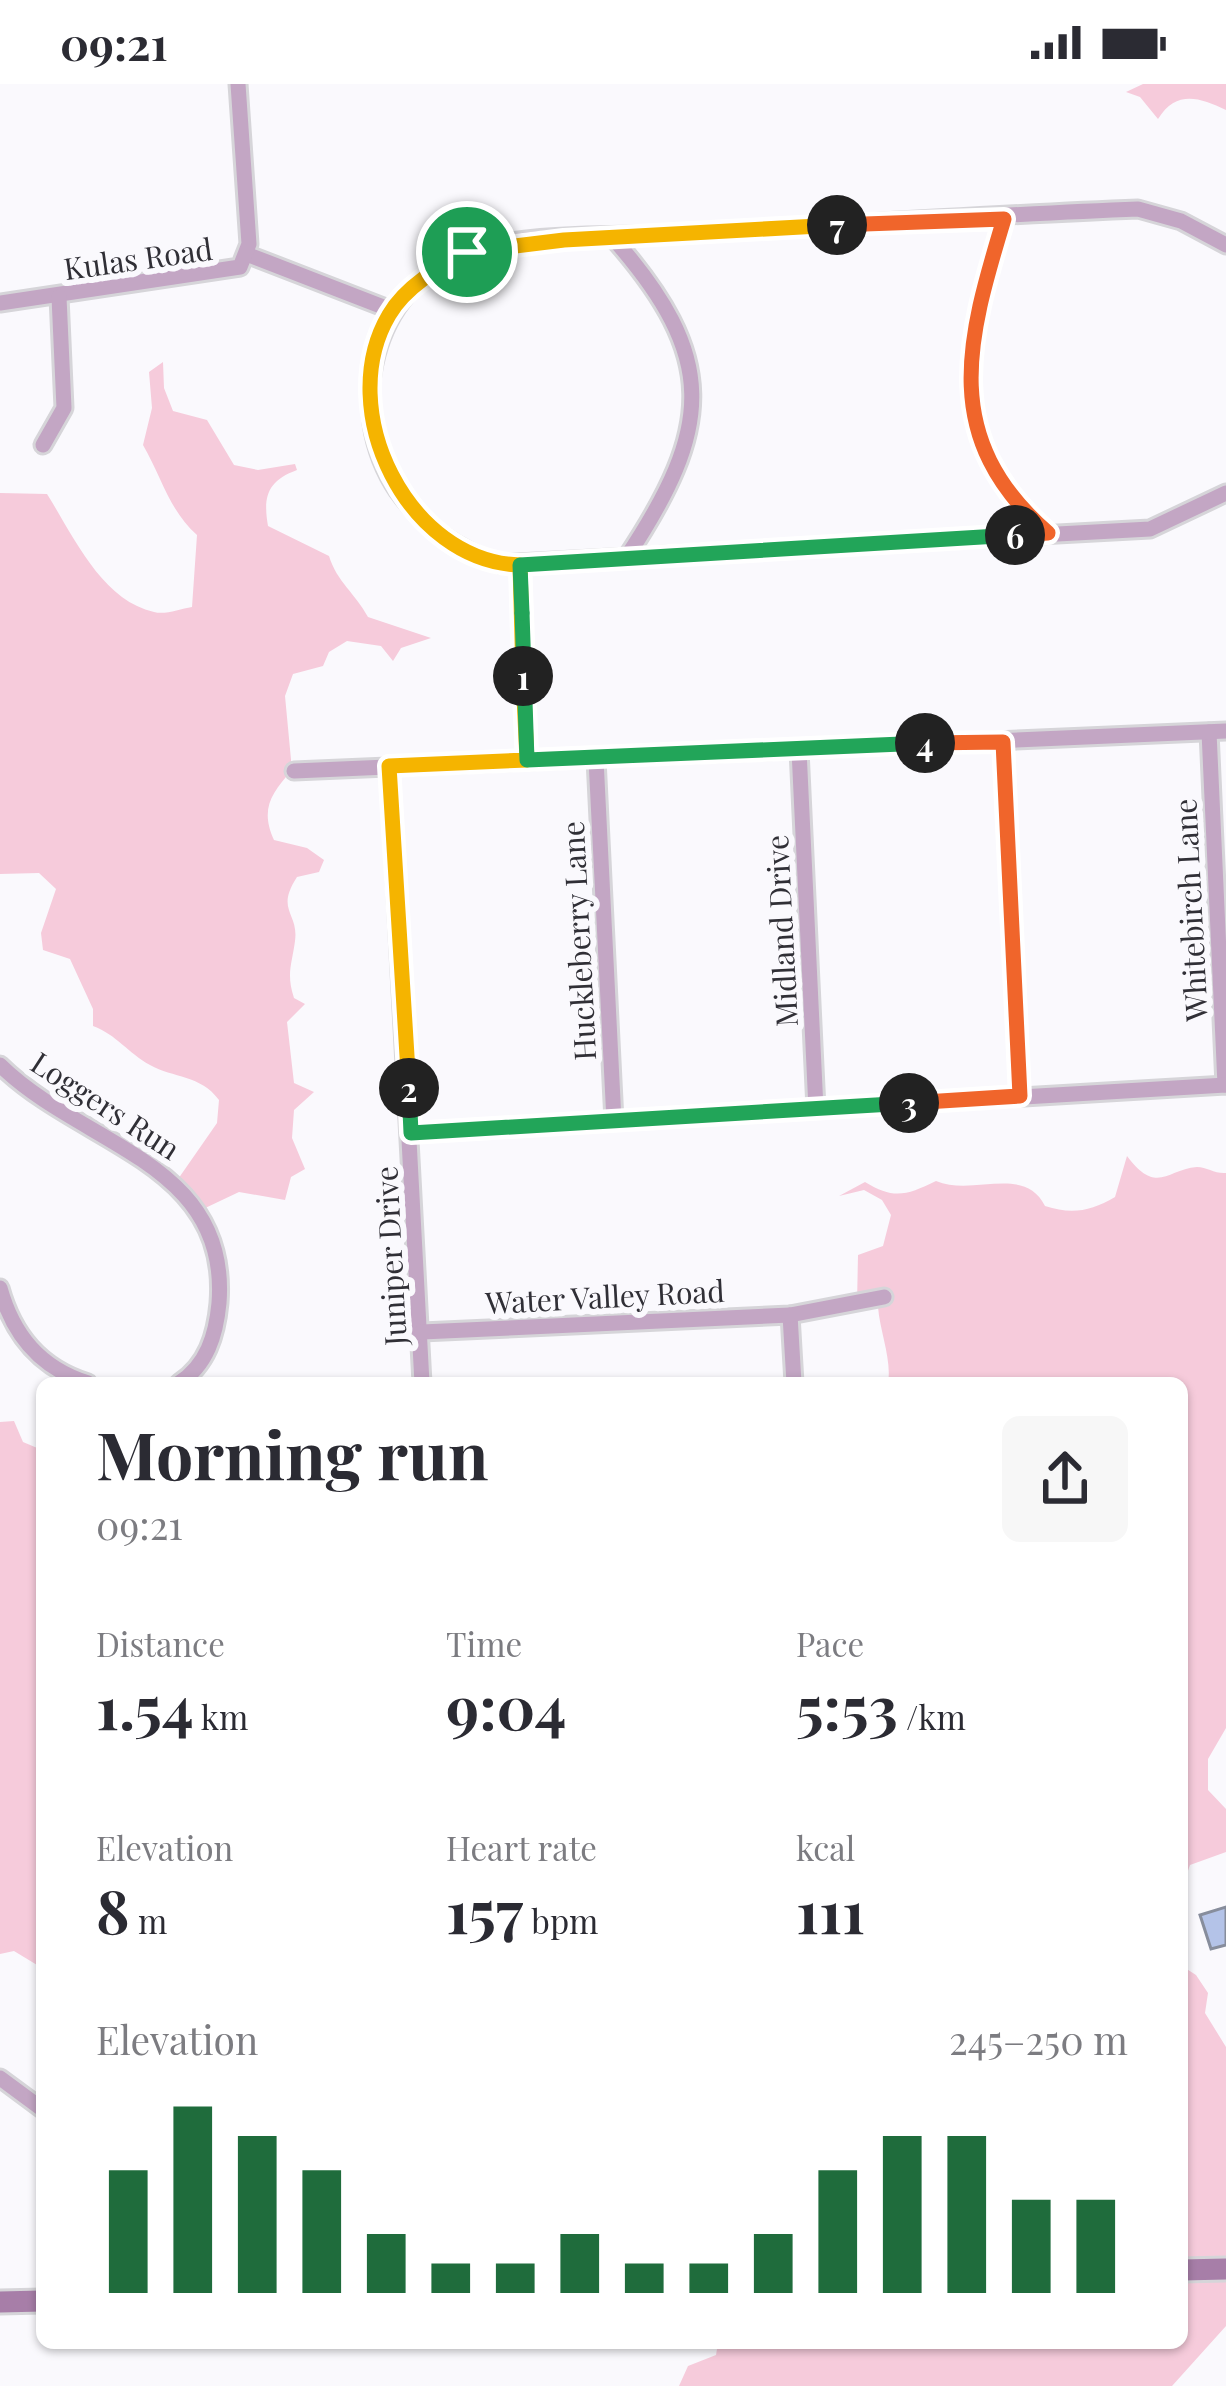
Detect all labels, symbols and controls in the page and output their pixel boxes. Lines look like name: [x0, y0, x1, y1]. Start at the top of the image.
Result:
text: 09:21: [60, 12, 168, 72]
pin: 7: [807, 195, 867, 255]
pin: [416, 201, 518, 303]
text: 7: [829, 203, 845, 247]
icon: arrive: [434, 219, 500, 285]
street label: Kulas Road: [61, 228, 215, 288]
pin: 6: [985, 505, 1045, 565]
text: 6: [1006, 513, 1024, 557]
pin: 1: [493, 646, 553, 706]
text: 1: [517, 654, 529, 698]
pin: 4: [895, 713, 955, 773]
text: 4: [916, 721, 934, 765]
street label: Whitebirch Lane: [1164, 798, 1216, 1023]
street label: Huckleberry Lane: [552, 820, 604, 1062]
street label: Midland Drive: [756, 834, 806, 1028]
street label: Loggers Run: [24, 1042, 188, 1168]
pin: 2: [379, 1058, 439, 1118]
text: 2: [400, 1066, 418, 1110]
pin: 3: [879, 1073, 939, 1133]
text: 3: [901, 1081, 917, 1125]
street label: Juniper Drive: [365, 1165, 415, 1348]
street label: Water Valley Road: [483, 1270, 726, 1322]
text: Morning run: [96, 1409, 489, 1497]
button: share: [1002, 1416, 1128, 1542]
text: 09:21: [96, 1498, 183, 1550]
text: Distance: [96, 1621, 225, 1665]
text: Time: [446, 1621, 522, 1665]
text: Pace: [796, 1621, 864, 1665]
text: 1.54: [96, 1665, 194, 1745]
text: 9:04: [446, 1665, 566, 1745]
text: 5:53: [796, 1665, 898, 1745]
text: km: [194, 1694, 248, 1738]
text: /km: [898, 1694, 966, 1738]
text: Elevation: [96, 1825, 233, 1869]
text: Heart rate: [446, 1825, 597, 1869]
text: kcal: [796, 1825, 855, 1869]
text: 8: [96, 1869, 130, 1949]
text: 157: [446, 1869, 523, 1949]
text: 111: [796, 1869, 865, 1949]
text: m: [130, 1898, 167, 1942]
text: bpm: [523, 1898, 598, 1942]
text: Elevation: [96, 2013, 258, 2065]
text: 245–250 m: [949, 2013, 1128, 2065]

